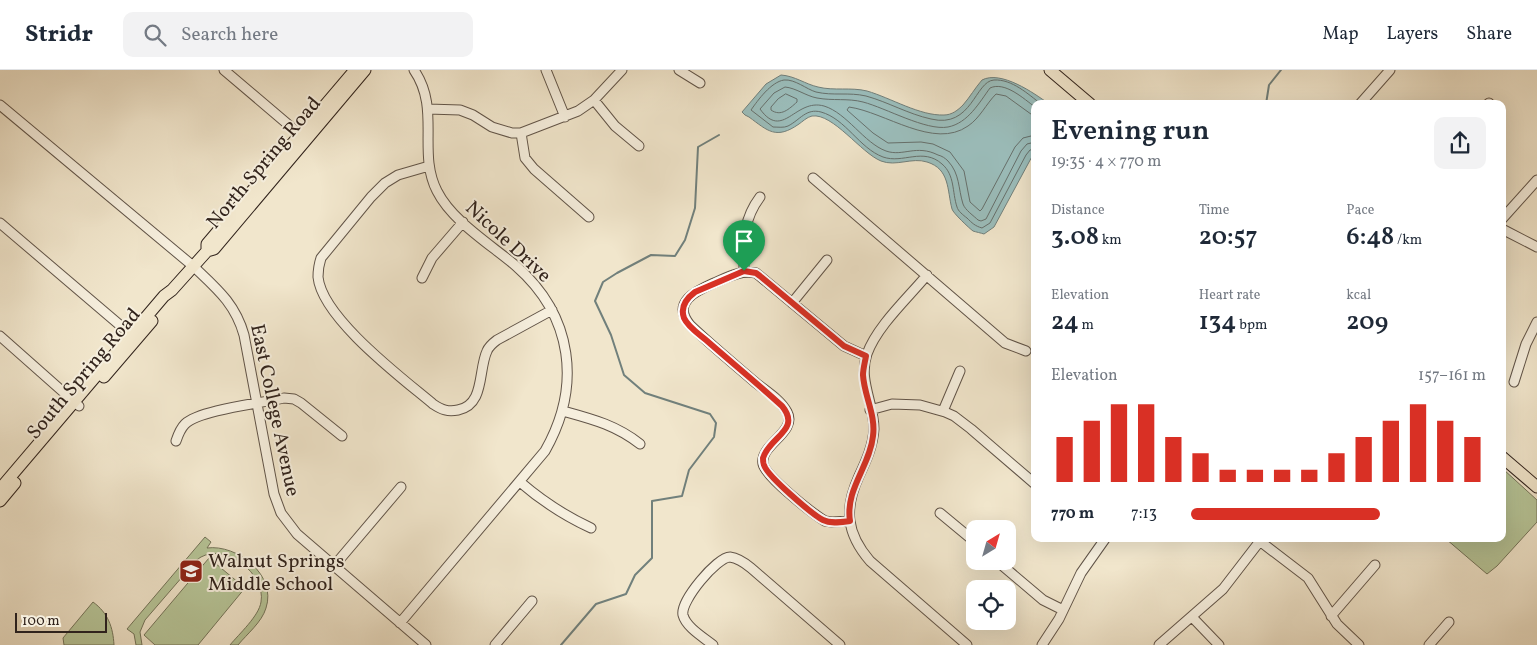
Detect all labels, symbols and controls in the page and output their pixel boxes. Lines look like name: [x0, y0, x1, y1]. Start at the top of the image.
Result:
search box: [123, 12, 473, 57]
text: Stridr: [25, 18, 93, 52]
icon: search: [141, 21, 169, 49]
text: Search here: [181, 22, 278, 48]
text: Map: [1322, 22, 1358, 47]
text: Layers: [1386, 22, 1438, 47]
text: Share: [1466, 22, 1512, 47]
street label: North Spring Road: [201, 91, 328, 235]
text: Evening run: [1051, 112, 1210, 151]
button: share: [1434, 117, 1486, 169]
text: 19:35 · 4 × 770 m: [1051, 151, 1161, 173]
street label: Nicole Drive: [458, 195, 557, 290]
text: Distance: [1051, 201, 1105, 220]
text: Time: [1199, 201, 1229, 220]
text: Pace: [1346, 201, 1374, 220]
pin: [723, 220, 765, 271]
text: 3.08: [1051, 220, 1099, 255]
text: 20:57: [1199, 220, 1258, 255]
text: 6:48: [1346, 220, 1394, 255]
icon: arrive: [730, 227, 758, 255]
text: km: [1099, 231, 1122, 250]
text: /km: [1394, 231, 1422, 250]
text: Elevation: [1051, 286, 1109, 305]
text: Heart rate: [1199, 286, 1260, 305]
text: kcal: [1346, 286, 1371, 305]
street label: South Spring Road: [21, 302, 148, 446]
text: 24: [1051, 305, 1079, 340]
text: 134: [1199, 305, 1236, 340]
text: 209: [1346, 305, 1388, 340]
text: m: [1079, 316, 1094, 335]
text: bpm: [1236, 316, 1267, 335]
street label: East College Avenue: [242, 322, 306, 499]
text: Elevation: [1051, 365, 1118, 387]
text: 157–161 m: [1418, 365, 1486, 387]
text: 770 m: [1051, 503, 1094, 525]
text: 7:13: [1131, 503, 1157, 525]
north arrow: [966, 520, 1016, 570]
map controls: [966, 520, 1016, 630]
place label: Walnut Springs Middle School: [208, 548, 344, 599]
school or university icon: Walnut Springs Middle School: [178, 558, 204, 584]
button: locate: [966, 580, 1016, 630]
scale bar: [15, 610, 108, 633]
text: 100 m: [22, 612, 60, 631]

